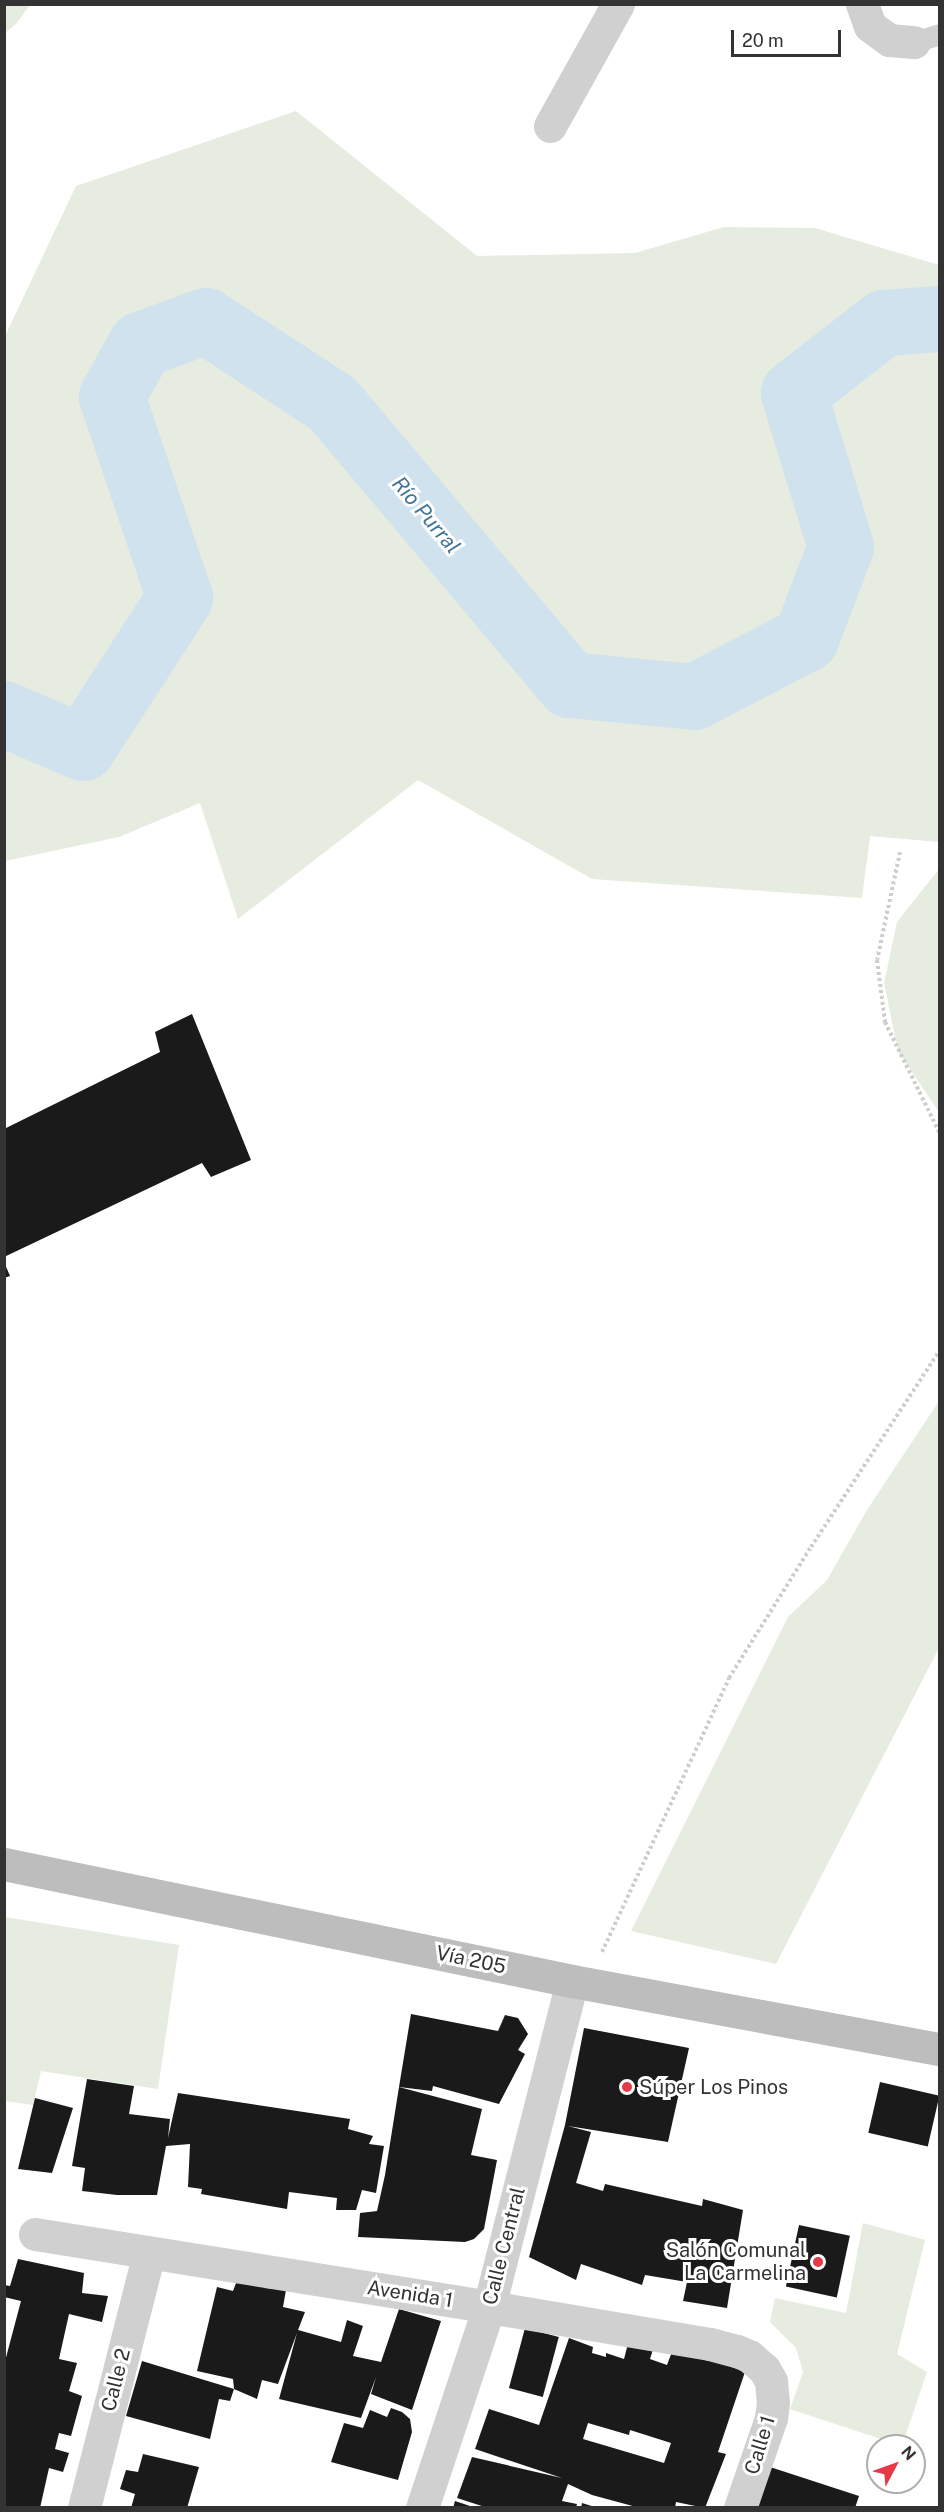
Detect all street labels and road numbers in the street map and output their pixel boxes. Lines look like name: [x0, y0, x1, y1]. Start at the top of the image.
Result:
street label: Vía 205: [434, 1941, 508, 1979]
street label: Calle Central: [478, 2185, 530, 2307]
street label: Avenida 1: [365, 2275, 455, 2313]
street label: Calle 2: [97, 2346, 135, 2414]
street label: Calle 1: [740, 2413, 780, 2477]

